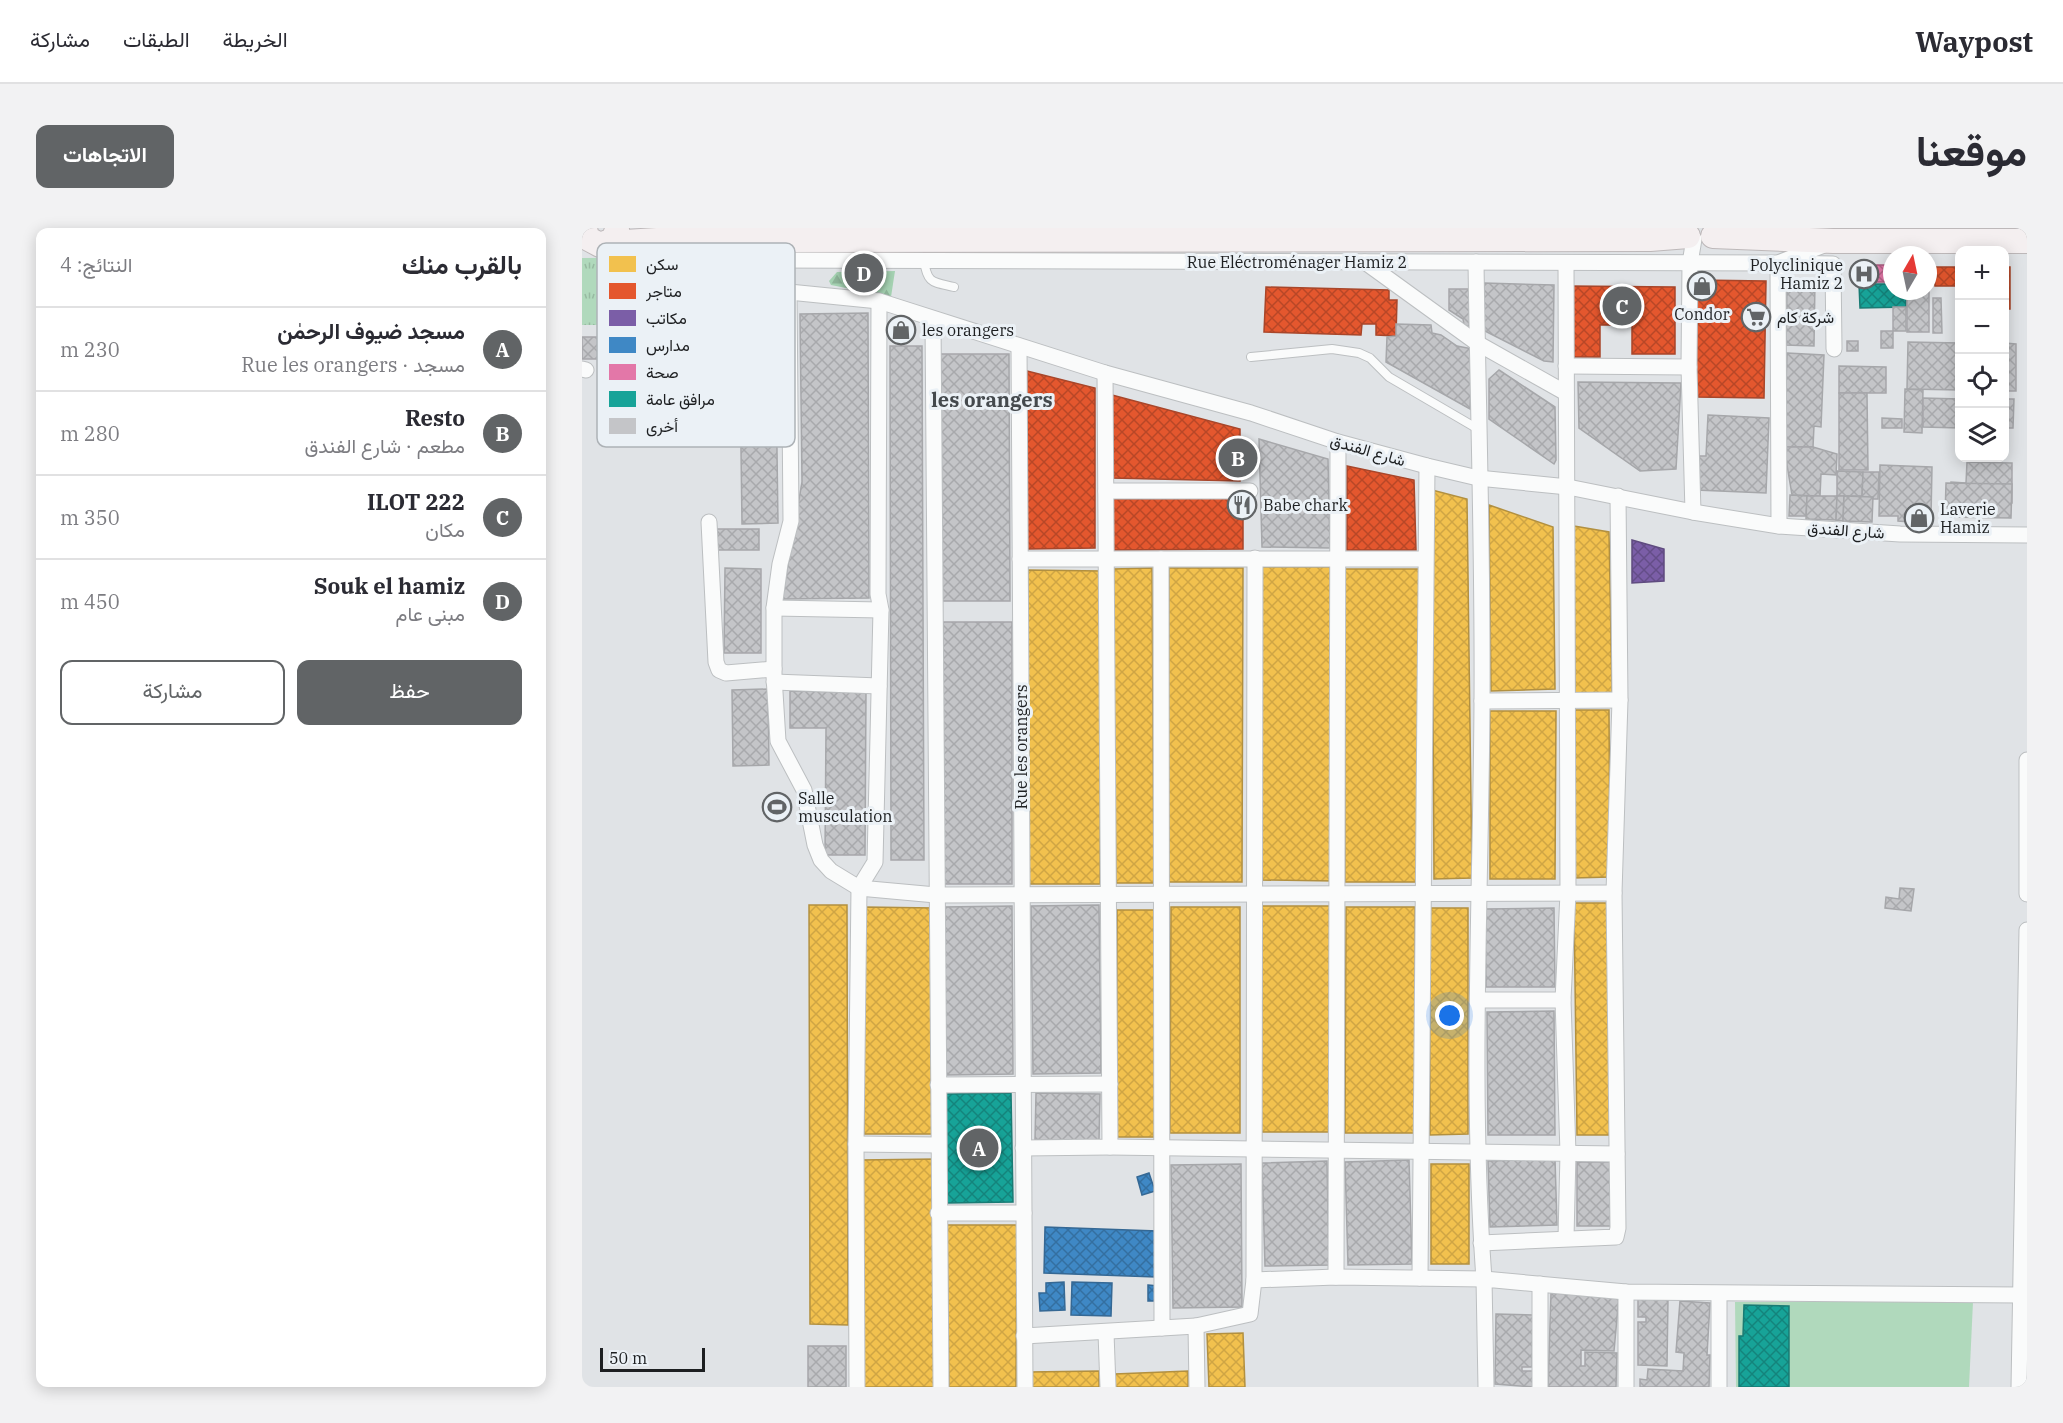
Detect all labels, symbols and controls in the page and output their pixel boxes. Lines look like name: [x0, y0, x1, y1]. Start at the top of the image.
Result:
text: Waypost: [1915, 23, 2033, 60]
text: مشاركة: [30, 25, 90, 53]
text: الطبقات: [123, 25, 190, 53]
text: الخريطة: [223, 25, 288, 53]
text: موقعنا: [1916, 123, 2027, 178]
button: الاتجاهات: [36, 125, 174, 188]
legend: [597, 243, 795, 447]
north arrow: [1883, 246, 1937, 300]
map controls: [1955, 246, 2009, 462]
button: +: [1955, 246, 2009, 300]
text: بالقرب منك: [402, 247, 522, 281]
pin: D: [844, 250, 884, 296]
text: النتائج: 4: [60, 251, 132, 278]
street label: Rue Eléctroménager Hamiz 2: [1187, 252, 1407, 272]
text: سكن: [646, 254, 678, 275]
place label: Polyclinique Hamiz 2: [1750, 255, 1843, 293]
hospital icon: Polyclinique Hamiz 2: [1848, 258, 1880, 290]
shop icon: Condor: [1686, 270, 1718, 302]
text: متاجر: [645, 281, 682, 302]
pin: C: [1602, 284, 1642, 328]
button: −: [1955, 300, 2009, 354]
supermarket icon: شركة كام: [1740, 301, 1772, 333]
place label: Condor: [1674, 304, 1730, 324]
place label: شركة كام: [1777, 307, 1834, 328]
text: مكاتب: [646, 308, 687, 328]
shop icon: les orangers: [885, 314, 917, 346]
text: مسجد ضيوف الرحمٰن: [277, 316, 465, 345]
place label: les orangers: [922, 320, 1014, 340]
text: مدارس: [646, 335, 690, 356]
text: 230 m: [60, 336, 120, 363]
text: A: [496, 336, 510, 363]
text: مسجد · Rue les orangers: [241, 351, 465, 378]
button: locate: [1955, 354, 2009, 408]
text: صحة: [646, 362, 679, 382]
district label: les orangers: [931, 386, 1053, 413]
text: مرافق عامة: [646, 389, 715, 410]
text: Resto: [405, 403, 465, 432]
button: layers: [1955, 408, 2009, 462]
text: أخرى: [646, 416, 678, 437]
text: 280 m: [60, 420, 120, 447]
text: B: [495, 420, 510, 447]
street label: شارع الفندق: [1328, 430, 1408, 472]
text: مطعم · شارع الفندق: [305, 432, 465, 459]
pin: B: [1218, 436, 1258, 480]
text: ILOT 222: [367, 487, 465, 516]
restaurant icon: Babe chark: [1226, 489, 1258, 521]
place label: Babe chark: [1263, 495, 1348, 515]
place label: Laverie Hamiz: [1940, 499, 1996, 537]
shop icon: Laverie Hamiz: [1903, 502, 1935, 534]
text: 350 m: [60, 504, 120, 531]
text: C: [496, 504, 509, 531]
text: مكان: [425, 516, 465, 543]
street label: شارع الفندق: [1807, 517, 1885, 545]
text: Souk el hamiz: [314, 571, 465, 600]
text: 450 m: [60, 588, 120, 615]
text: D: [495, 588, 510, 615]
text: مبنى عام: [395, 600, 465, 627]
button: مشاركة: [60, 660, 285, 725]
button: حفظ: [297, 660, 522, 725]
street label: Rue les orangers: [1011, 685, 1031, 809]
place label: Salle musculation: [798, 788, 892, 826]
sports icon: Salle musculation: [761, 791, 793, 823]
your location: [1435, 1001, 1464, 1030]
pin: A: [960, 1126, 998, 1170]
scale bar: [600, 1345, 705, 1372]
text: 50 m: [609, 1348, 647, 1368]

